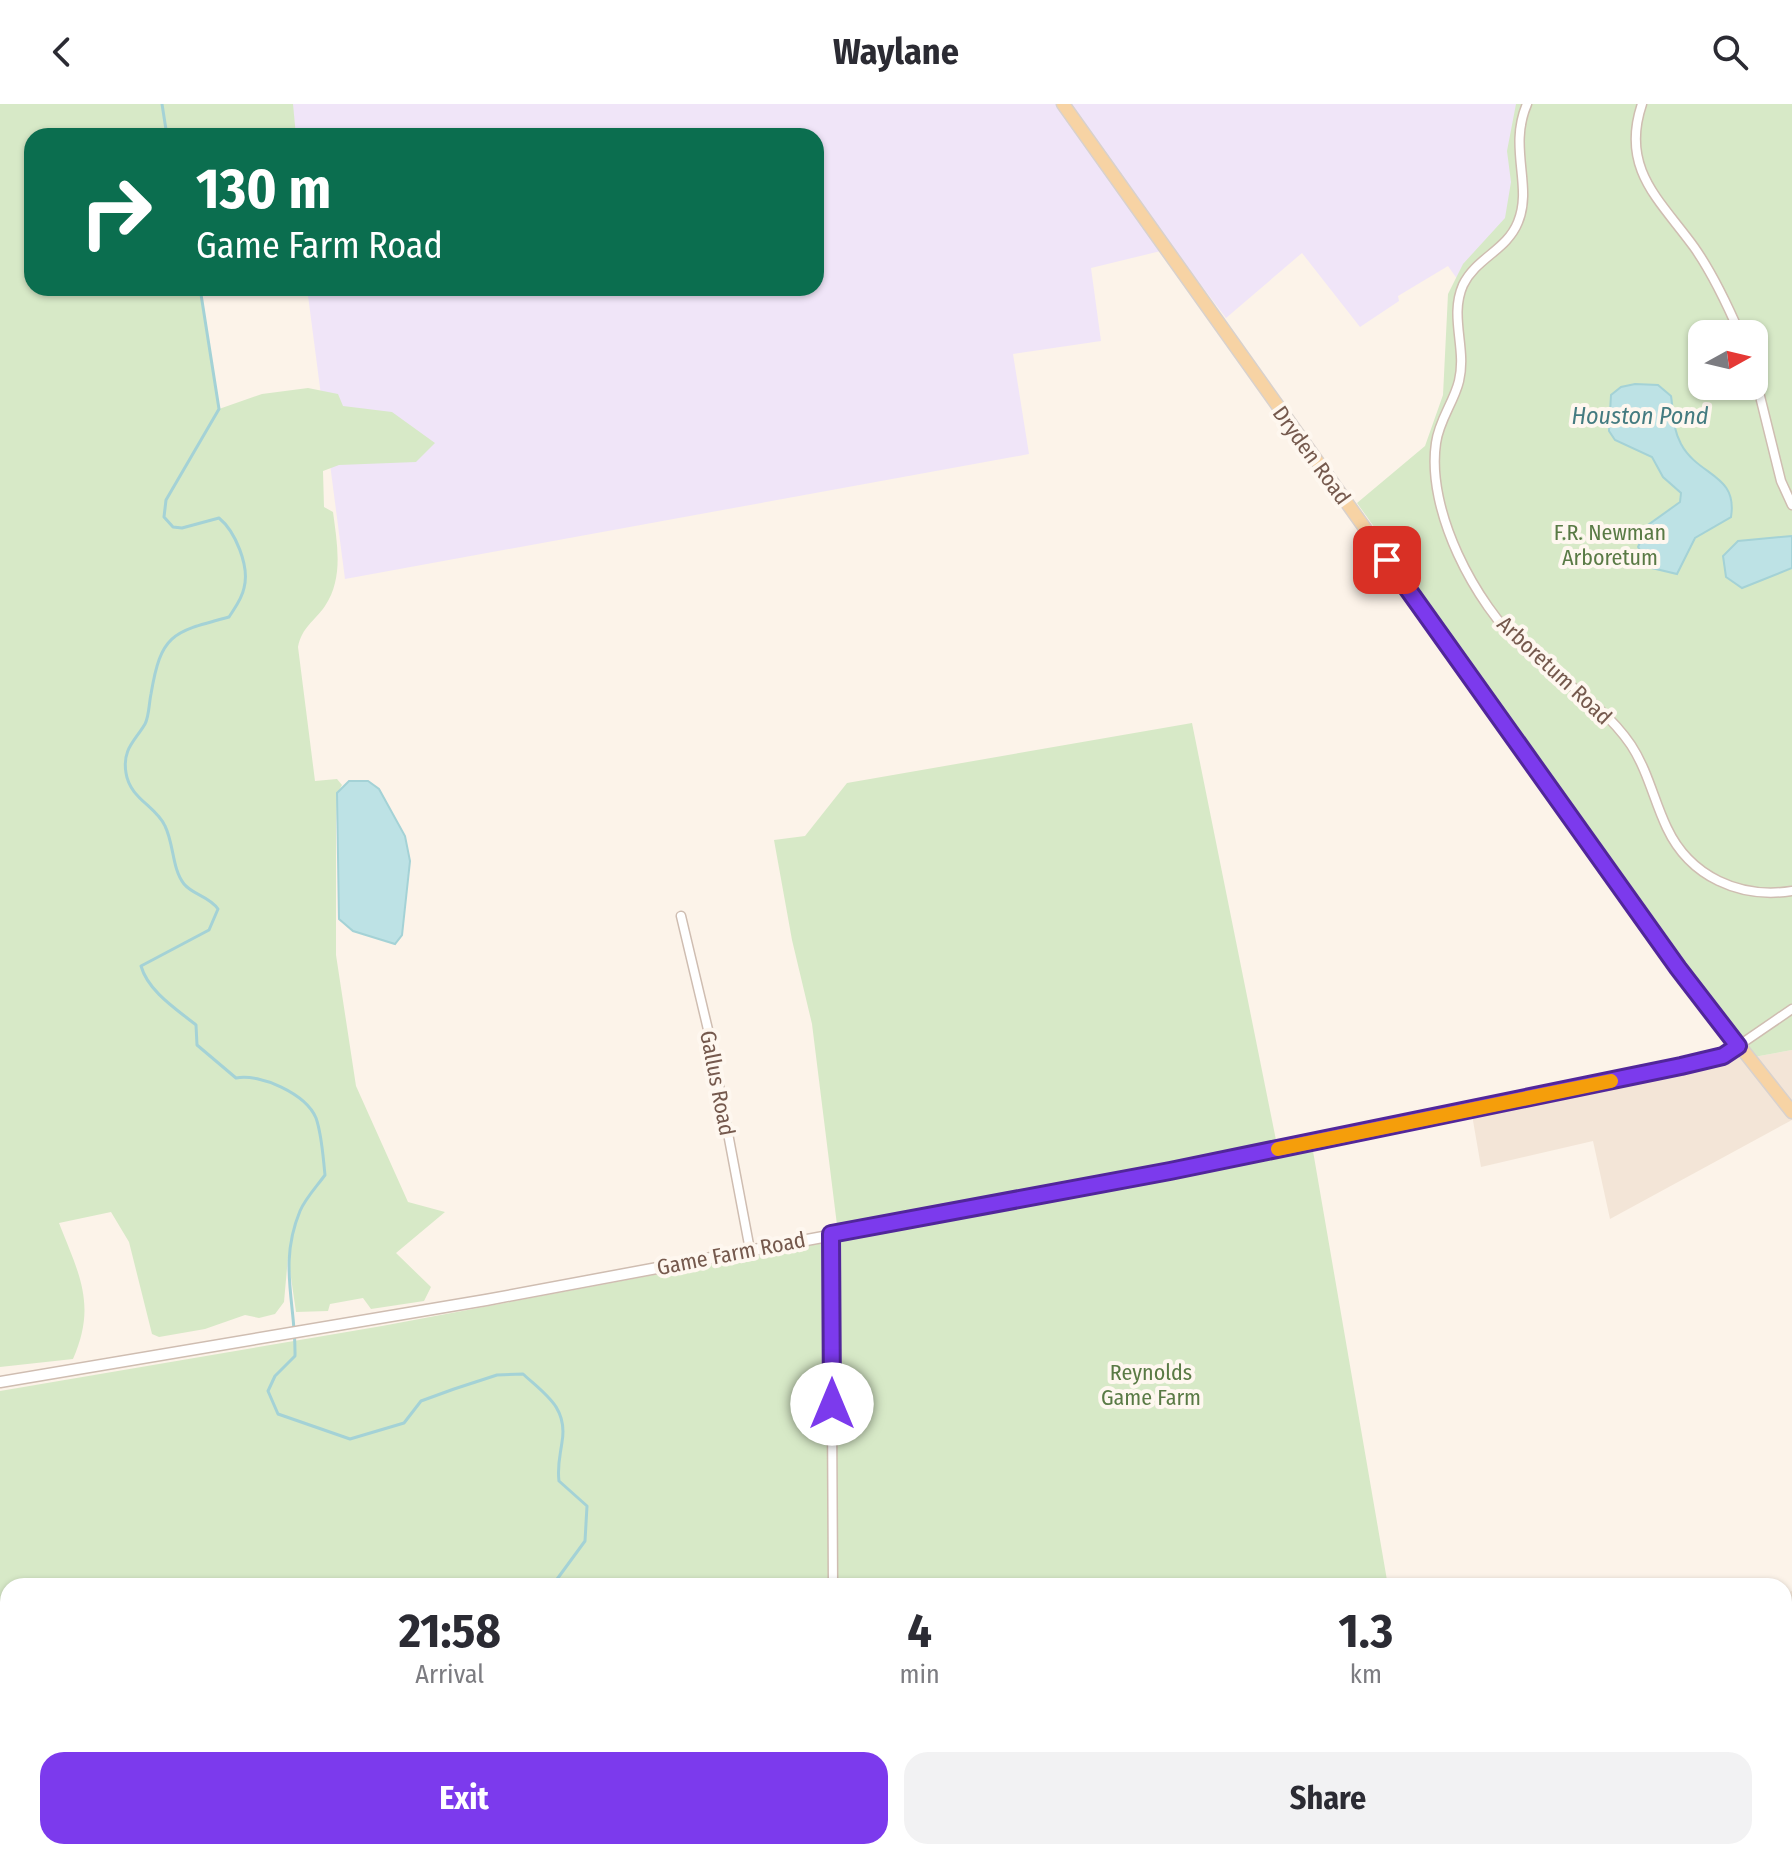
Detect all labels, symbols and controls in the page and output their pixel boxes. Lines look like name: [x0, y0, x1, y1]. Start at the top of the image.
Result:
icon: back: [40, 30, 84, 74]
text: Waylane: [833, 30, 959, 74]
icon: search: [1708, 30, 1752, 74]
text: 130 m: [196, 156, 331, 223]
icon: right: [64, 160, 168, 264]
text: Game Farm Road: [196, 224, 443, 268]
north arrow: [1688, 320, 1768, 400]
map controls: [1688, 320, 1768, 400]
street label: Dryden Road: [1267, 401, 1356, 510]
water label: Houston Pond: [1571, 402, 1709, 430]
park label: F.R. Newman Arboretum: [1554, 519, 1666, 571]
pin: [1353, 526, 1421, 594]
icon: arrive: [1365, 538, 1409, 582]
street label: Arboretum Road: [1492, 610, 1618, 730]
street label: Gallus Road: [694, 1028, 741, 1138]
street label: Game Farm Road: [654, 1226, 808, 1281]
park label: Reynolds Game Farm: [1101, 1359, 1201, 1411]
position arrow: [790, 1362, 874, 1446]
text: 21:58: [399, 1602, 501, 1660]
text: 4: [907, 1602, 932, 1660]
text: 1.3: [1338, 1602, 1393, 1660]
text: Arrival: [415, 1659, 484, 1690]
text: min: [899, 1659, 940, 1690]
text: km: [1350, 1659, 1382, 1690]
button: Exit: [40, 1752, 888, 1844]
button: Share: [904, 1752, 1752, 1844]

